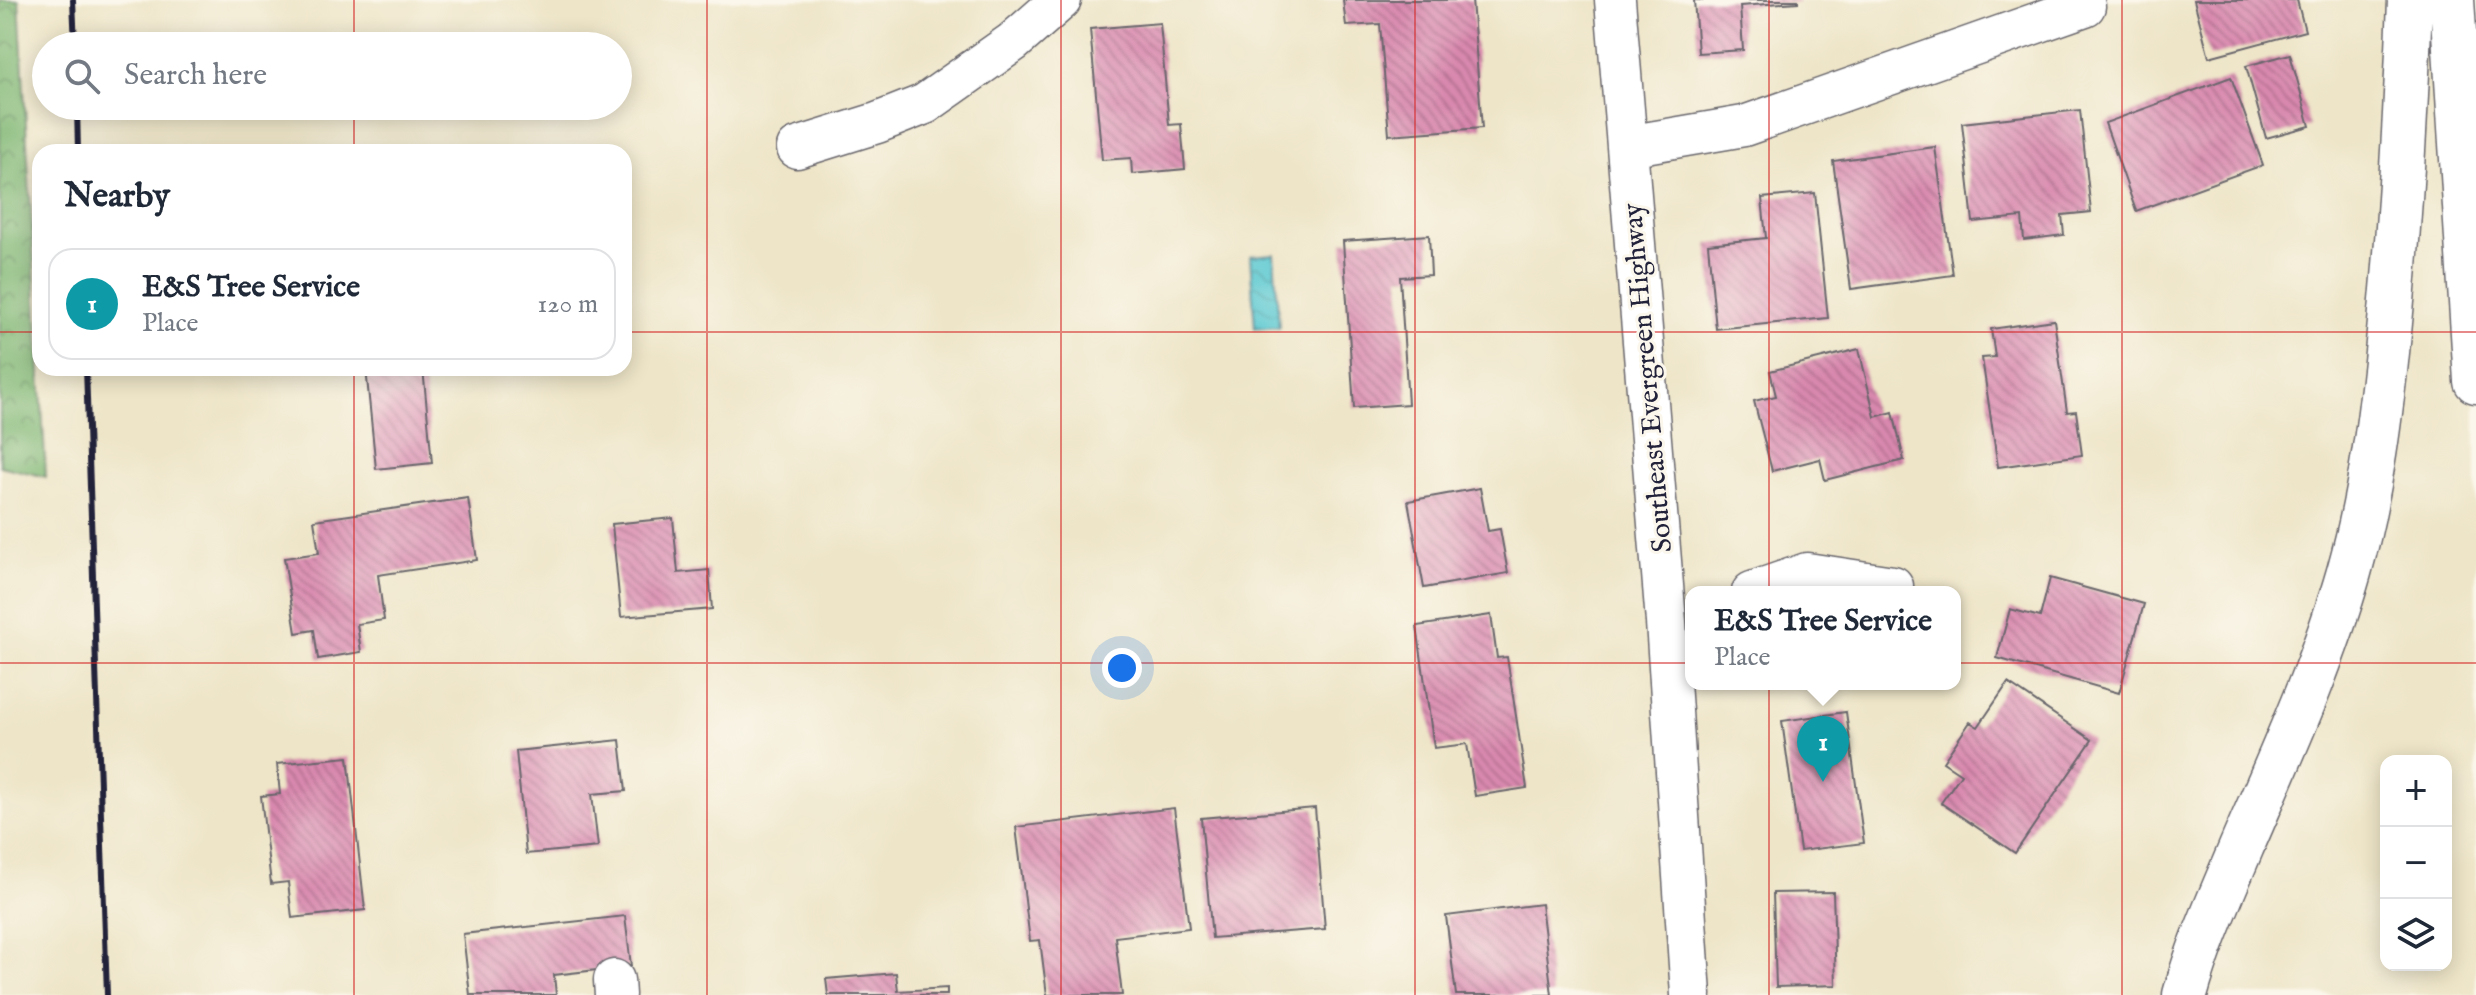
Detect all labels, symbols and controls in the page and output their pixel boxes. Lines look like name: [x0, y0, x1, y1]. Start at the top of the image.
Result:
search box: [32, 32, 632, 120]
icon: search: [60, 54, 104, 98]
text: Search here: [124, 57, 267, 95]
text: Nearby: [64, 175, 170, 218]
street label: Southeast Evergreen Highway: [1616, 201, 1681, 554]
text: E&S Tree Service: [142, 269, 360, 307]
text: 1: [87, 288, 97, 321]
text: 120 m: [538, 288, 598, 321]
text: Place: [142, 307, 198, 340]
popup: [1685, 586, 1961, 690]
text: E&S Tree Service: [1714, 603, 1932, 641]
text: Place: [1714, 641, 1771, 674]
your location: [1102, 648, 1142, 688]
pin: 1: [1797, 716, 1849, 782]
map controls: [2380, 755, 2452, 971]
button: +: [2380, 755, 2452, 827]
button: −: [2380, 827, 2452, 899]
button: layers: [2380, 899, 2452, 971]

